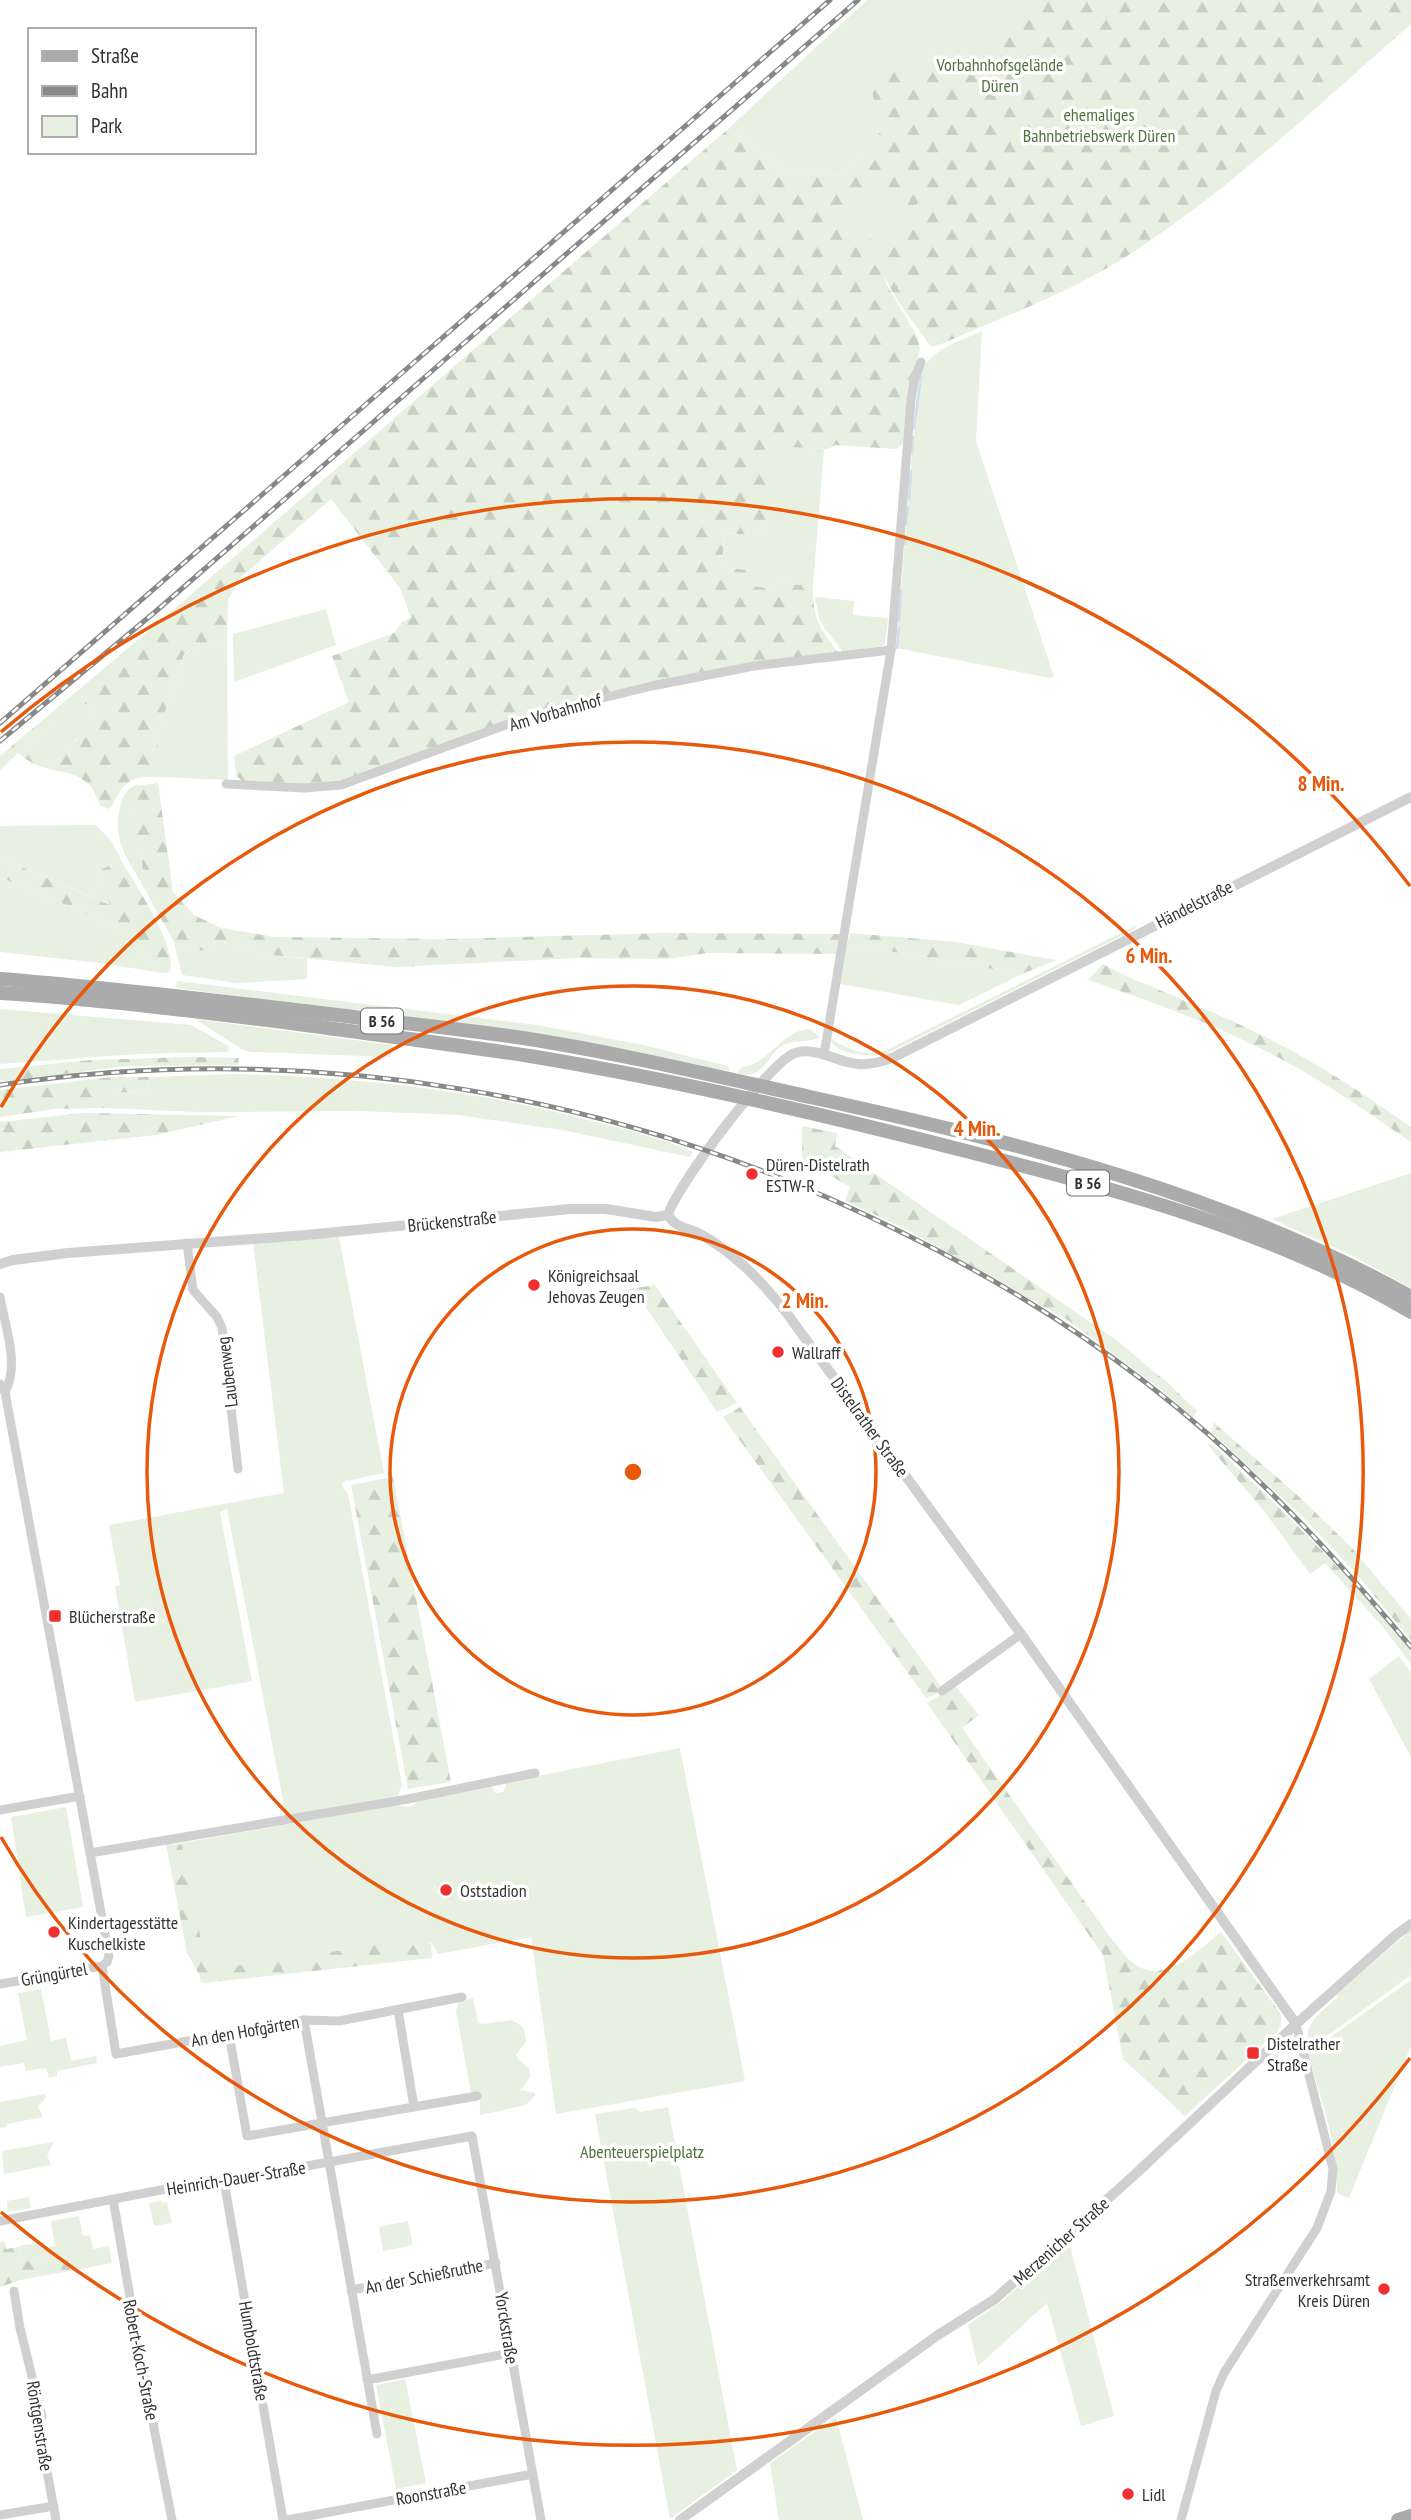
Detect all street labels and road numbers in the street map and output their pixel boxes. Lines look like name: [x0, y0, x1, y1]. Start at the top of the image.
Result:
street label: Am Vorbahnhof: [506, 688, 605, 736]
street label: Händelstraße: [1152, 875, 1236, 933]
road number: B 56: [361, 1009, 403, 1034]
road number: B 56: [1067, 1170, 1109, 1196]
street label: Brückenstraße: [406, 1205, 498, 1237]
street label: Laubenweg: [211, 1335, 243, 1409]
street label: Distelrather Straße: [826, 1372, 914, 1482]
street label: Grüngürtel: [19, 1957, 90, 1991]
street label: An den Hofgärten: [189, 2010, 301, 2052]
street label: Heinrich-Dauer-Straße: [165, 2156, 307, 2200]
street label: Merzenicher Straße: [1008, 2192, 1114, 2290]
street label: An der Schießruthe: [363, 2253, 485, 2299]
street label: Yorckstraße: [490, 2290, 524, 2366]
street label: Robert-Koch-Straße: [118, 2298, 164, 2422]
street label: Humboldtstraße: [234, 2299, 274, 2403]
street label: Röntgenstraße: [22, 2379, 58, 2473]
street label: Roonstraße: [394, 2476, 468, 2510]

